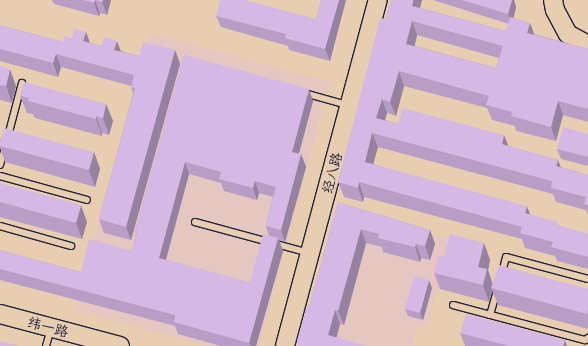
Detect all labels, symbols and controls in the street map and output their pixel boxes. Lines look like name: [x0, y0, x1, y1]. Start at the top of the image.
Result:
street label: 经八路: [318, 151, 346, 195]
street label: 纬一路: [26, 313, 70, 341]

